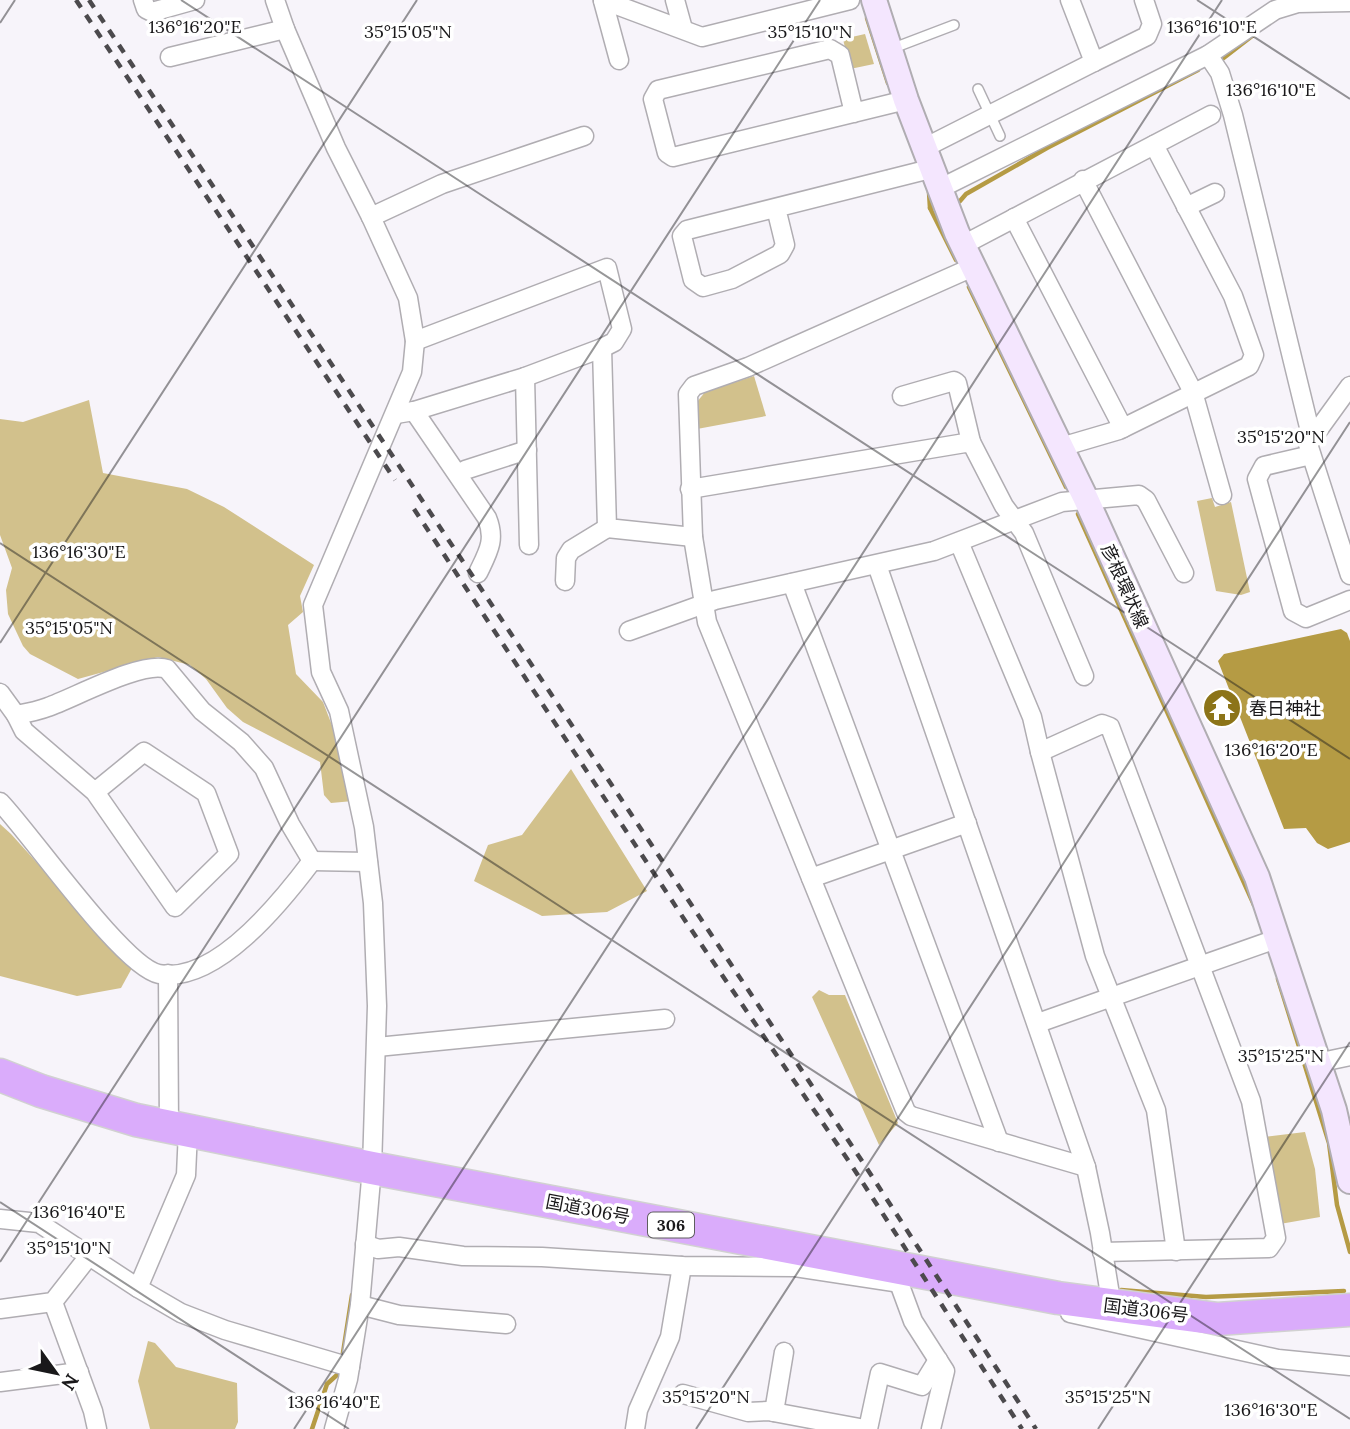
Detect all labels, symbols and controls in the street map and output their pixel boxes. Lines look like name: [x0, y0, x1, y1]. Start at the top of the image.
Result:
text: 136°16'20"E: [148, 15, 242, 38]
text: 136°16'10"E: [1167, 15, 1257, 38]
text: 35°15'05"N: [364, 20, 452, 43]
text: 35°15'10"N: [768, 20, 852, 43]
text: 136°16'10"E: [1226, 78, 1316, 101]
text: 35°15'20"N: [1237, 425, 1325, 448]
text: 136°16'30"E: [32, 540, 126, 563]
street label: 彦根環状線: [1096, 540, 1154, 632]
text: 35°15'05"N: [25, 616, 113, 639]
temple icon: 春日神社: [1201, 687, 1243, 729]
place label: 春日神社: [1249, 697, 1321, 720]
text: 136°16'20"E: [1224, 738, 1318, 761]
text: 35°15'25"N: [1238, 1044, 1324, 1067]
street label: 国道306号: [544, 1190, 632, 1228]
text: 136°16'40"E: [33, 1200, 125, 1223]
road number: 306: [648, 1212, 694, 1238]
text: 35°15'10"N: [27, 1236, 111, 1259]
street label: 国道306号: [1102, 1293, 1190, 1327]
north arrow: [21, 1338, 91, 1408]
text: N: [56, 1370, 84, 1395]
text: 35°15'20"N: [662, 1385, 750, 1408]
text: 35°15'25"N: [1065, 1385, 1151, 1408]
text: 136°16'40"E: [288, 1390, 380, 1413]
text: 136°16'30"E: [1224, 1398, 1318, 1421]

